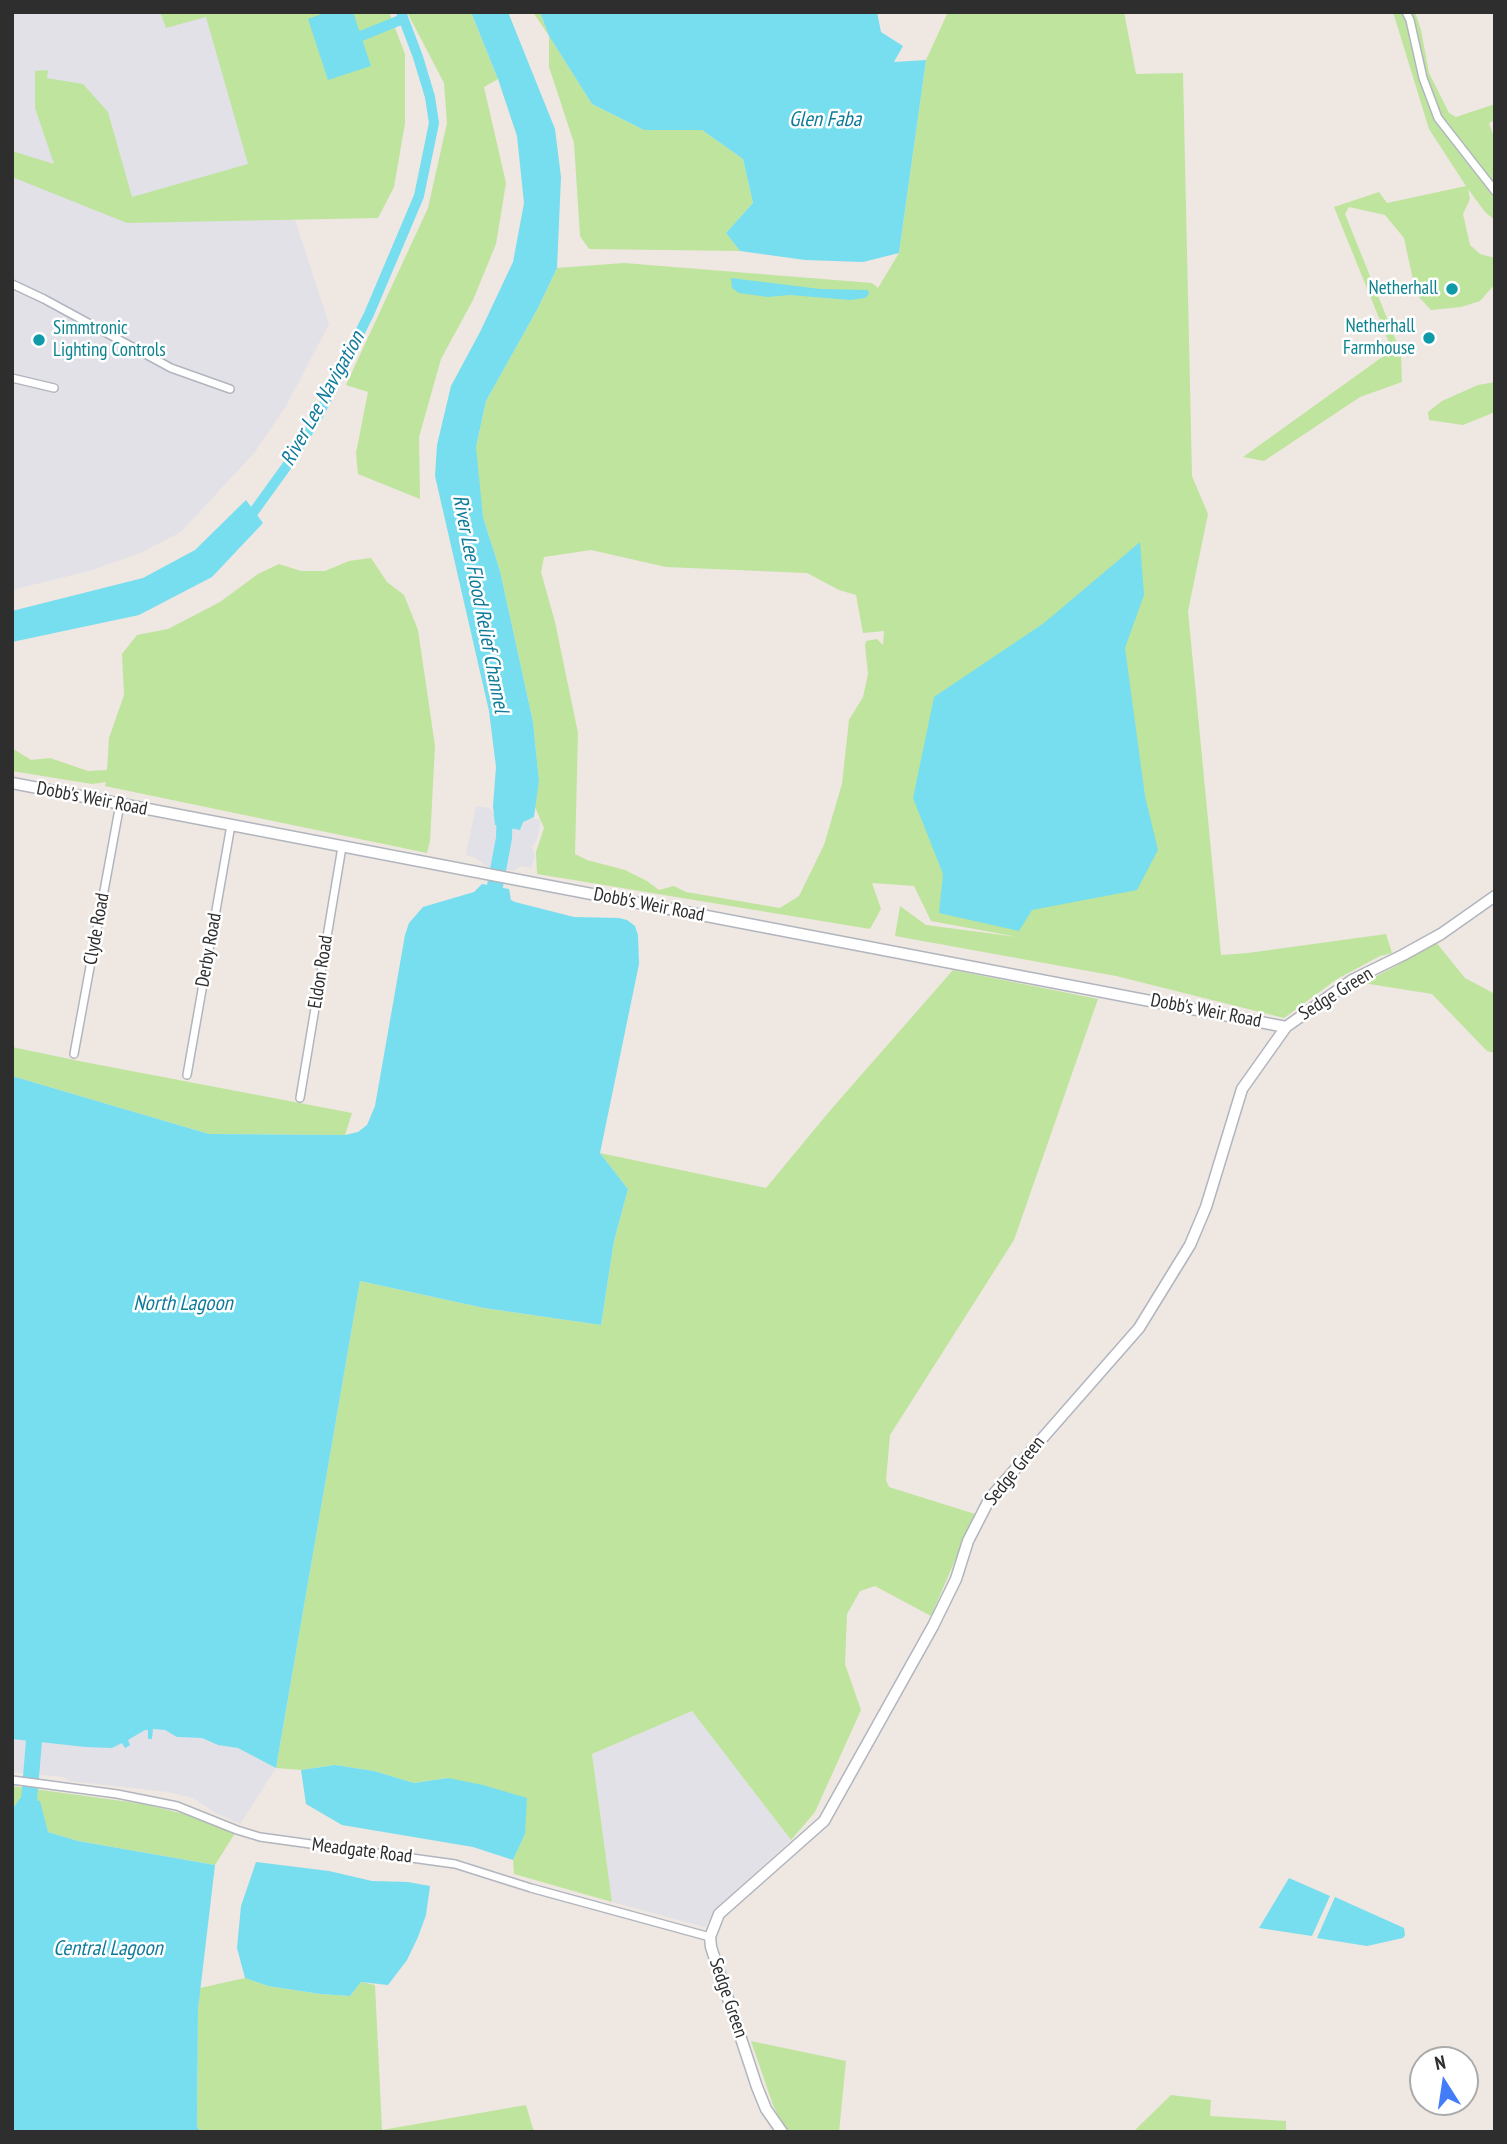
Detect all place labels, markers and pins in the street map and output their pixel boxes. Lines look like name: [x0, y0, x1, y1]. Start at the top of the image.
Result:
place label: Netherhall: [1368, 278, 1438, 300]
marker: Netherhall: [1444, 281, 1460, 297]
place label: Netherhall Farmhouse: [1343, 316, 1415, 360]
place label: Simmtronic Lighting Controls: [53, 318, 166, 362]
marker: Netherhall Farmhouse: [1421, 330, 1437, 346]
marker: Simmtronic Lighting Controls: [31, 332, 47, 348]

